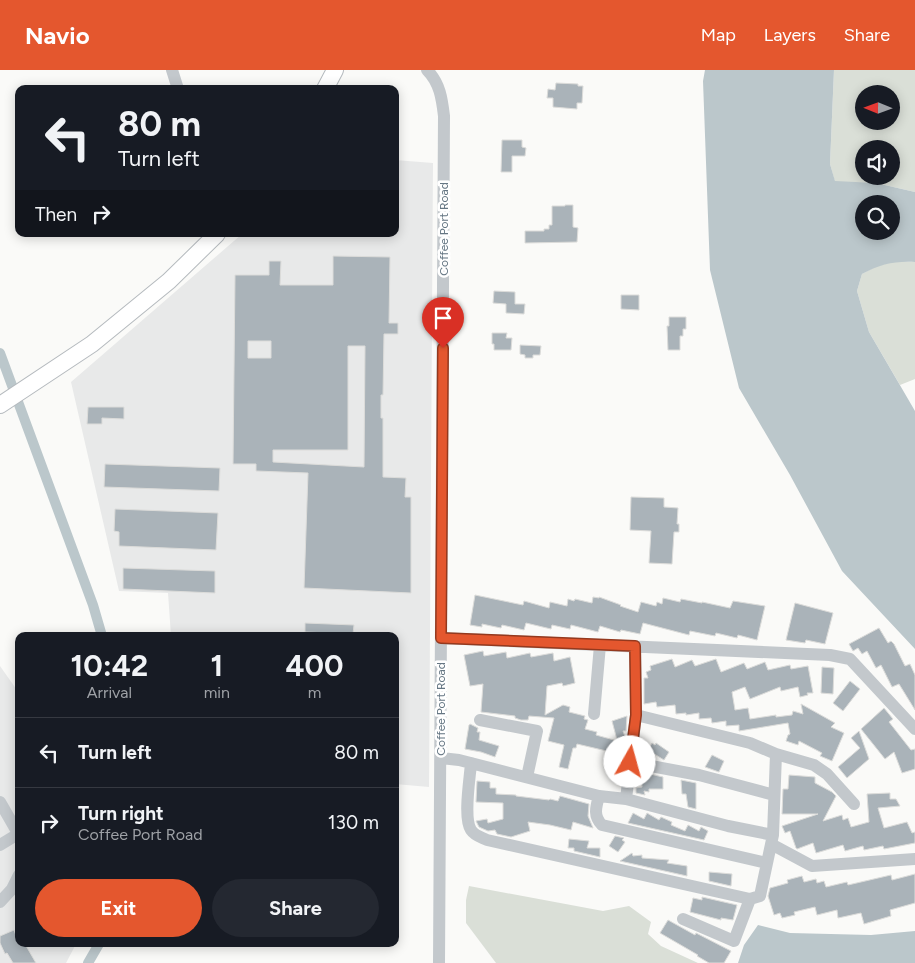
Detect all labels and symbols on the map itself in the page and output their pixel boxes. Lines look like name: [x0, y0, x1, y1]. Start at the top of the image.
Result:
north arrow: [855, 85, 900, 130]
street label: Coffee Port Road: [437, 182, 451, 276]
pin: [422, 297, 464, 348]
street label: Coffee Port Road: [434, 662, 448, 756]
position arrow: [603, 735, 655, 787]

